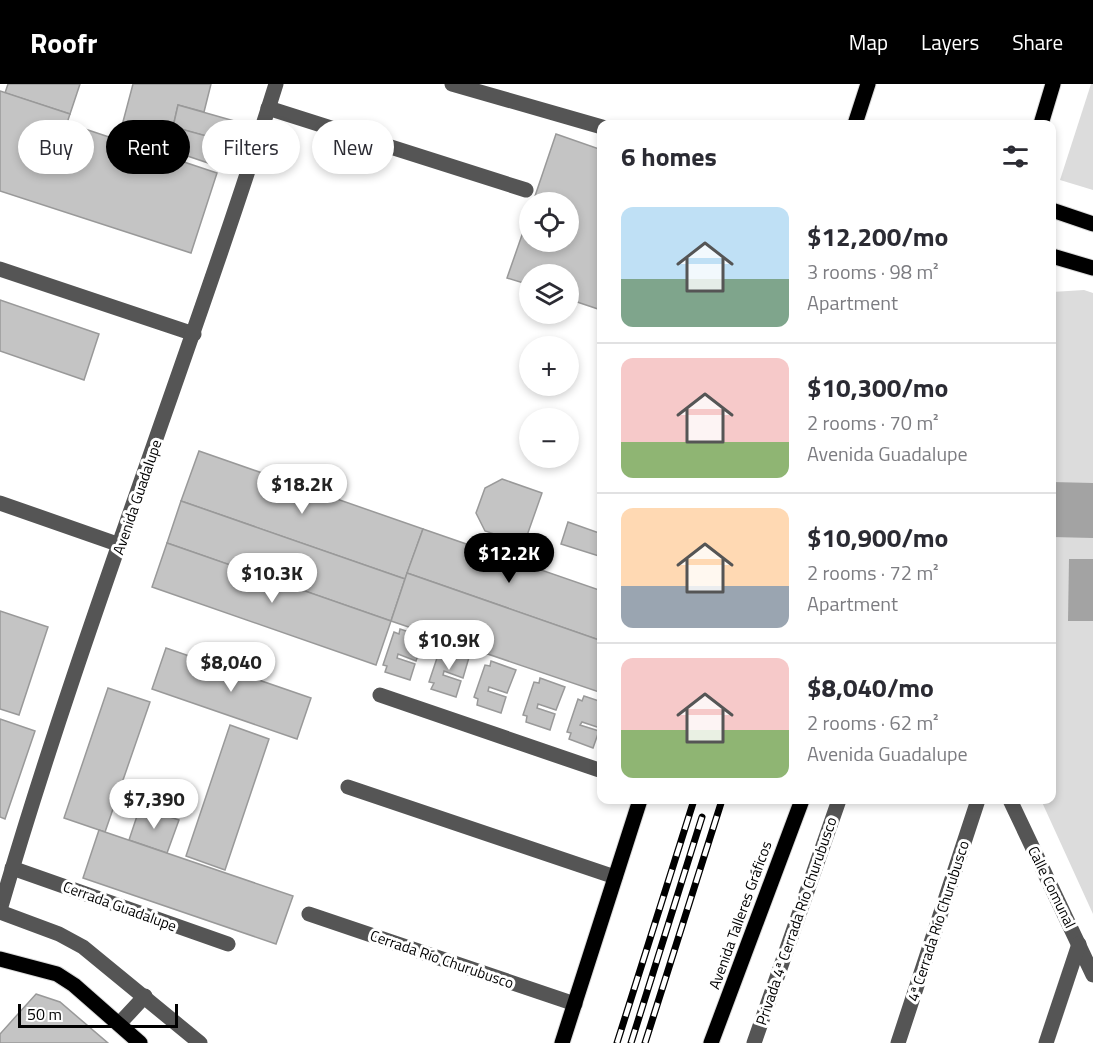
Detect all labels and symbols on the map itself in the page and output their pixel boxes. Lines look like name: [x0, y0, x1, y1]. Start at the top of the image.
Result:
street label: Avenida Guadalupe: [107, 436, 167, 558]
pin: $18.2K: [253, 464, 351, 515]
pin: $12.2K: [460, 533, 558, 584]
pin: $10.3K: [223, 553, 321, 604]
pin: $10.9K: [400, 620, 498, 671]
pin: $8,040: [182, 642, 280, 693]
pin: $7,390: [105, 779, 203, 830]
street label: Privada 4ª Cerrada Río Churubusco: [750, 814, 843, 1028]
street label: 4ª Cerrada Río Churubusco: [901, 837, 975, 1004]
street label: Avenida Talleres Gráficos: [702, 838, 778, 992]
street label: Calle Comunal: [1022, 842, 1082, 932]
street label: Cerrada Guadalupe: [60, 875, 180, 937]
street label: Cerrada Río Churubusco: [367, 924, 517, 994]
scale bar: [18, 1001, 178, 1028]

